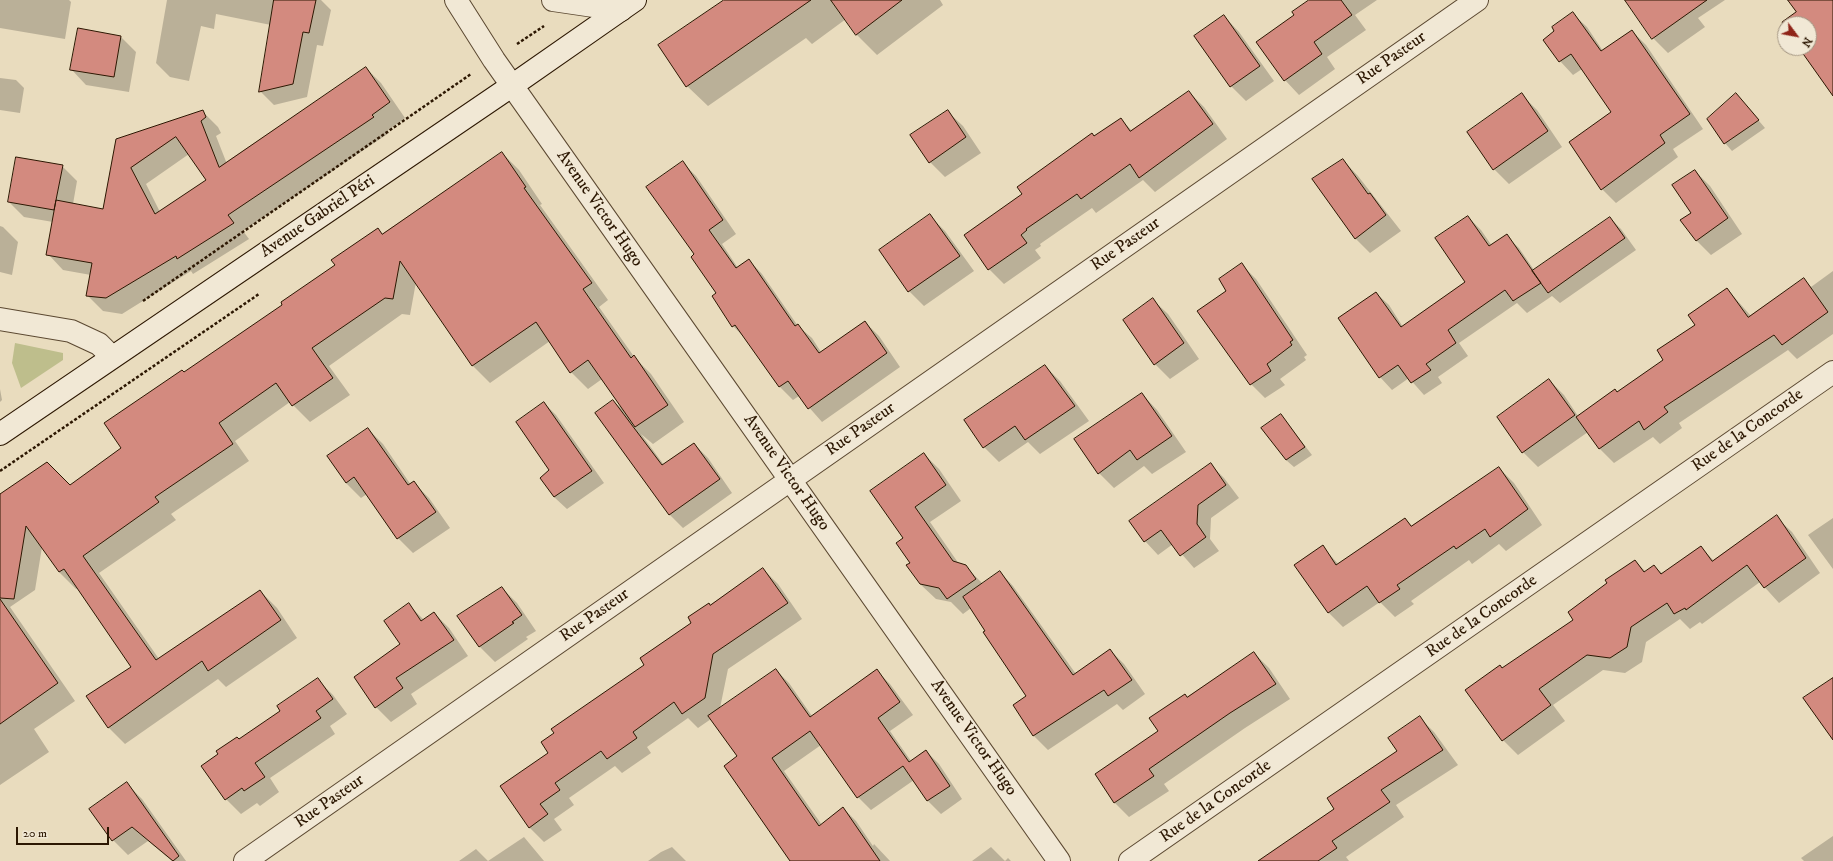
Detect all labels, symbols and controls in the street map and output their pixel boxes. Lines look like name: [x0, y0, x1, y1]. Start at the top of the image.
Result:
north arrow: [1777, 16, 1817, 56]
street label: Rue Pasteur: [1353, 28, 1431, 90]
text: N: [1798, 34, 1815, 49]
street label: Avenue Victor Hugo: [551, 147, 647, 271]
street label: Avenue Gabriel Péri: [257, 171, 379, 263]
street label: Rue Pasteur: [1087, 214, 1165, 276]
street label: Rue de la Concorde: [1688, 385, 1808, 477]
street label: Rue Pasteur: [822, 399, 900, 461]
street label: Avenue Victor Hugo: [738, 411, 834, 535]
street label: Rue de la Concorde: [1422, 571, 1542, 663]
street label: Rue Pasteur: [556, 585, 634, 647]
street label: Avenue Victor Hugo: [925, 676, 1021, 800]
street label: Rue de la Concorde: [1156, 756, 1276, 848]
street label: Rue Pasteur: [291, 771, 369, 833]
scale bar: [18, 819, 111, 845]
text: 20 m: [23, 826, 47, 841]

